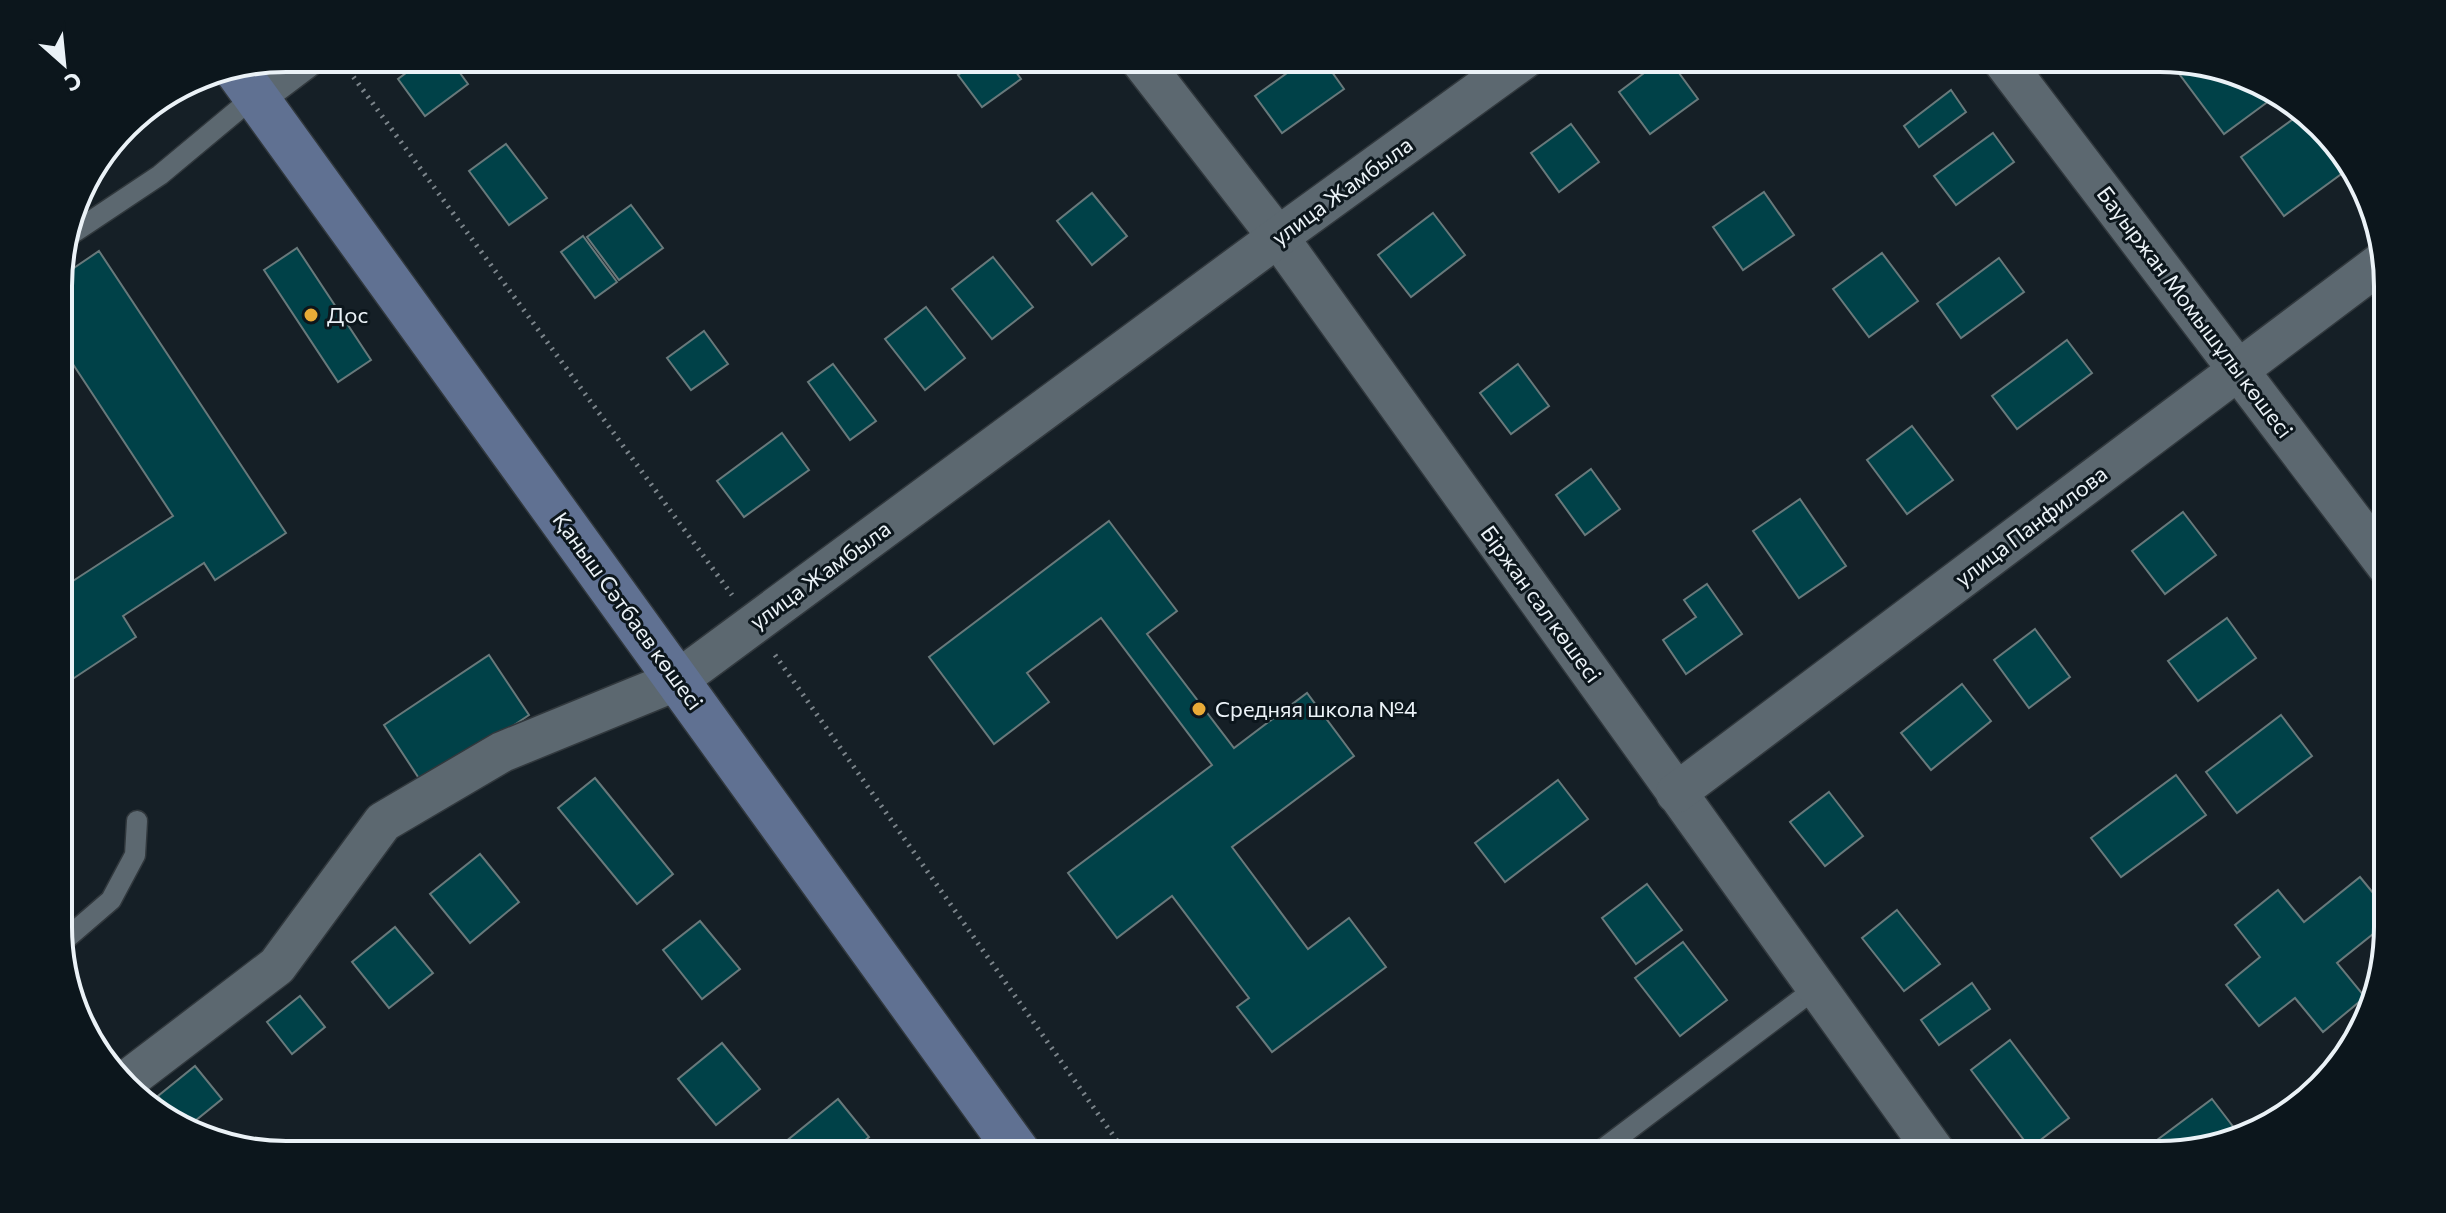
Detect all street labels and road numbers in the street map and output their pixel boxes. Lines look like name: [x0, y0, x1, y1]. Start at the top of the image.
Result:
street label: улица Жамбыла: [1266, 130, 1417, 251]
street label: Бауыржан Момышұлы көшесі: [2092, 180, 2299, 443]
street label: улица Панфилова: [1949, 460, 2112, 592]
street label: Қаныш Сәтбаев көшесі: [548, 507, 709, 715]
street label: улица Жамбыла: [744, 514, 895, 635]
street label: Біржан сал көшесі: [1475, 520, 1607, 687]

